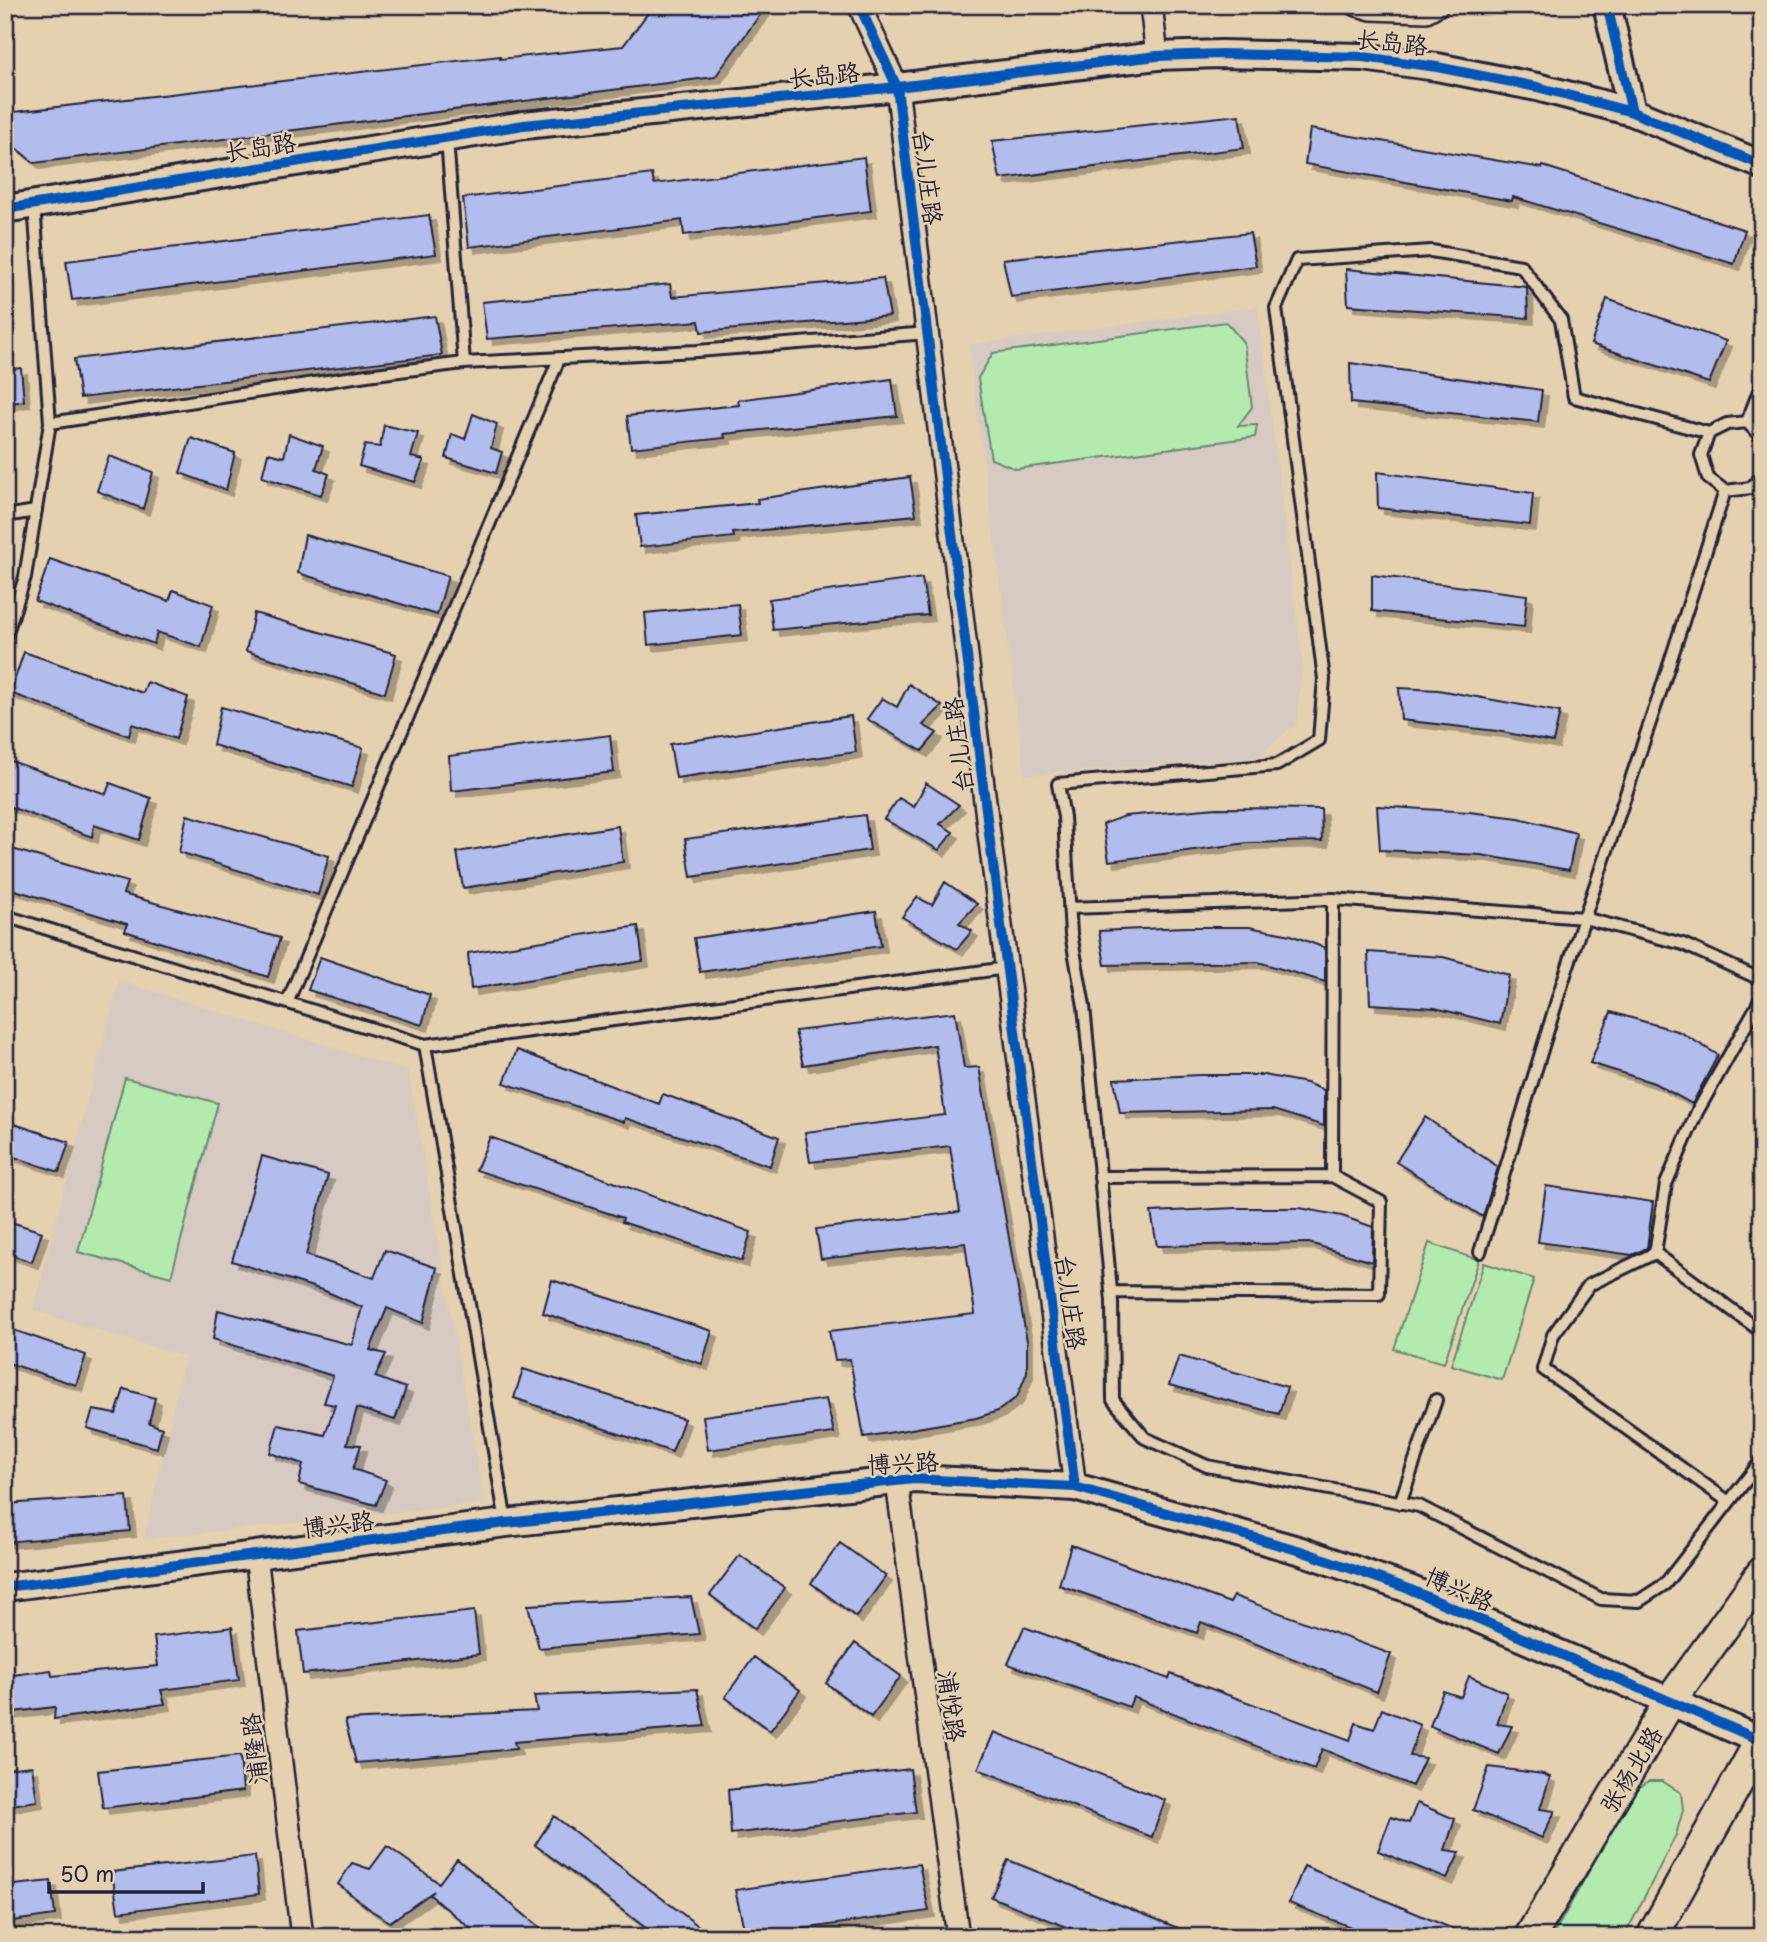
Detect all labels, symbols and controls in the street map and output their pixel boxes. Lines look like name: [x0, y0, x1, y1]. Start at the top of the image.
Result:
street label: 长岛路: [1354, 19, 1430, 63]
street label: 长岛路: [786, 52, 862, 96]
street label: 长岛路: [222, 123, 298, 169]
street label: 台儿庄路: [905, 127, 953, 227]
street label: 台儿庄路: [933, 695, 981, 795]
street label: 台儿庄路: [1047, 1252, 1097, 1352]
street label: 博兴路: [866, 1442, 940, 1482]
street label: 博兴路: [300, 1501, 376, 1545]
street label: 博兴路: [1420, 1557, 1500, 1619]
street label: 浦悦路: [930, 1668, 976, 1744]
street label: 浦隆路: [231, 1711, 275, 1787]
street label: 张杨北路: [1590, 1719, 1670, 1819]
scale bar: [49, 1851, 203, 1895]
text: 50 m: [60, 1857, 114, 1889]

